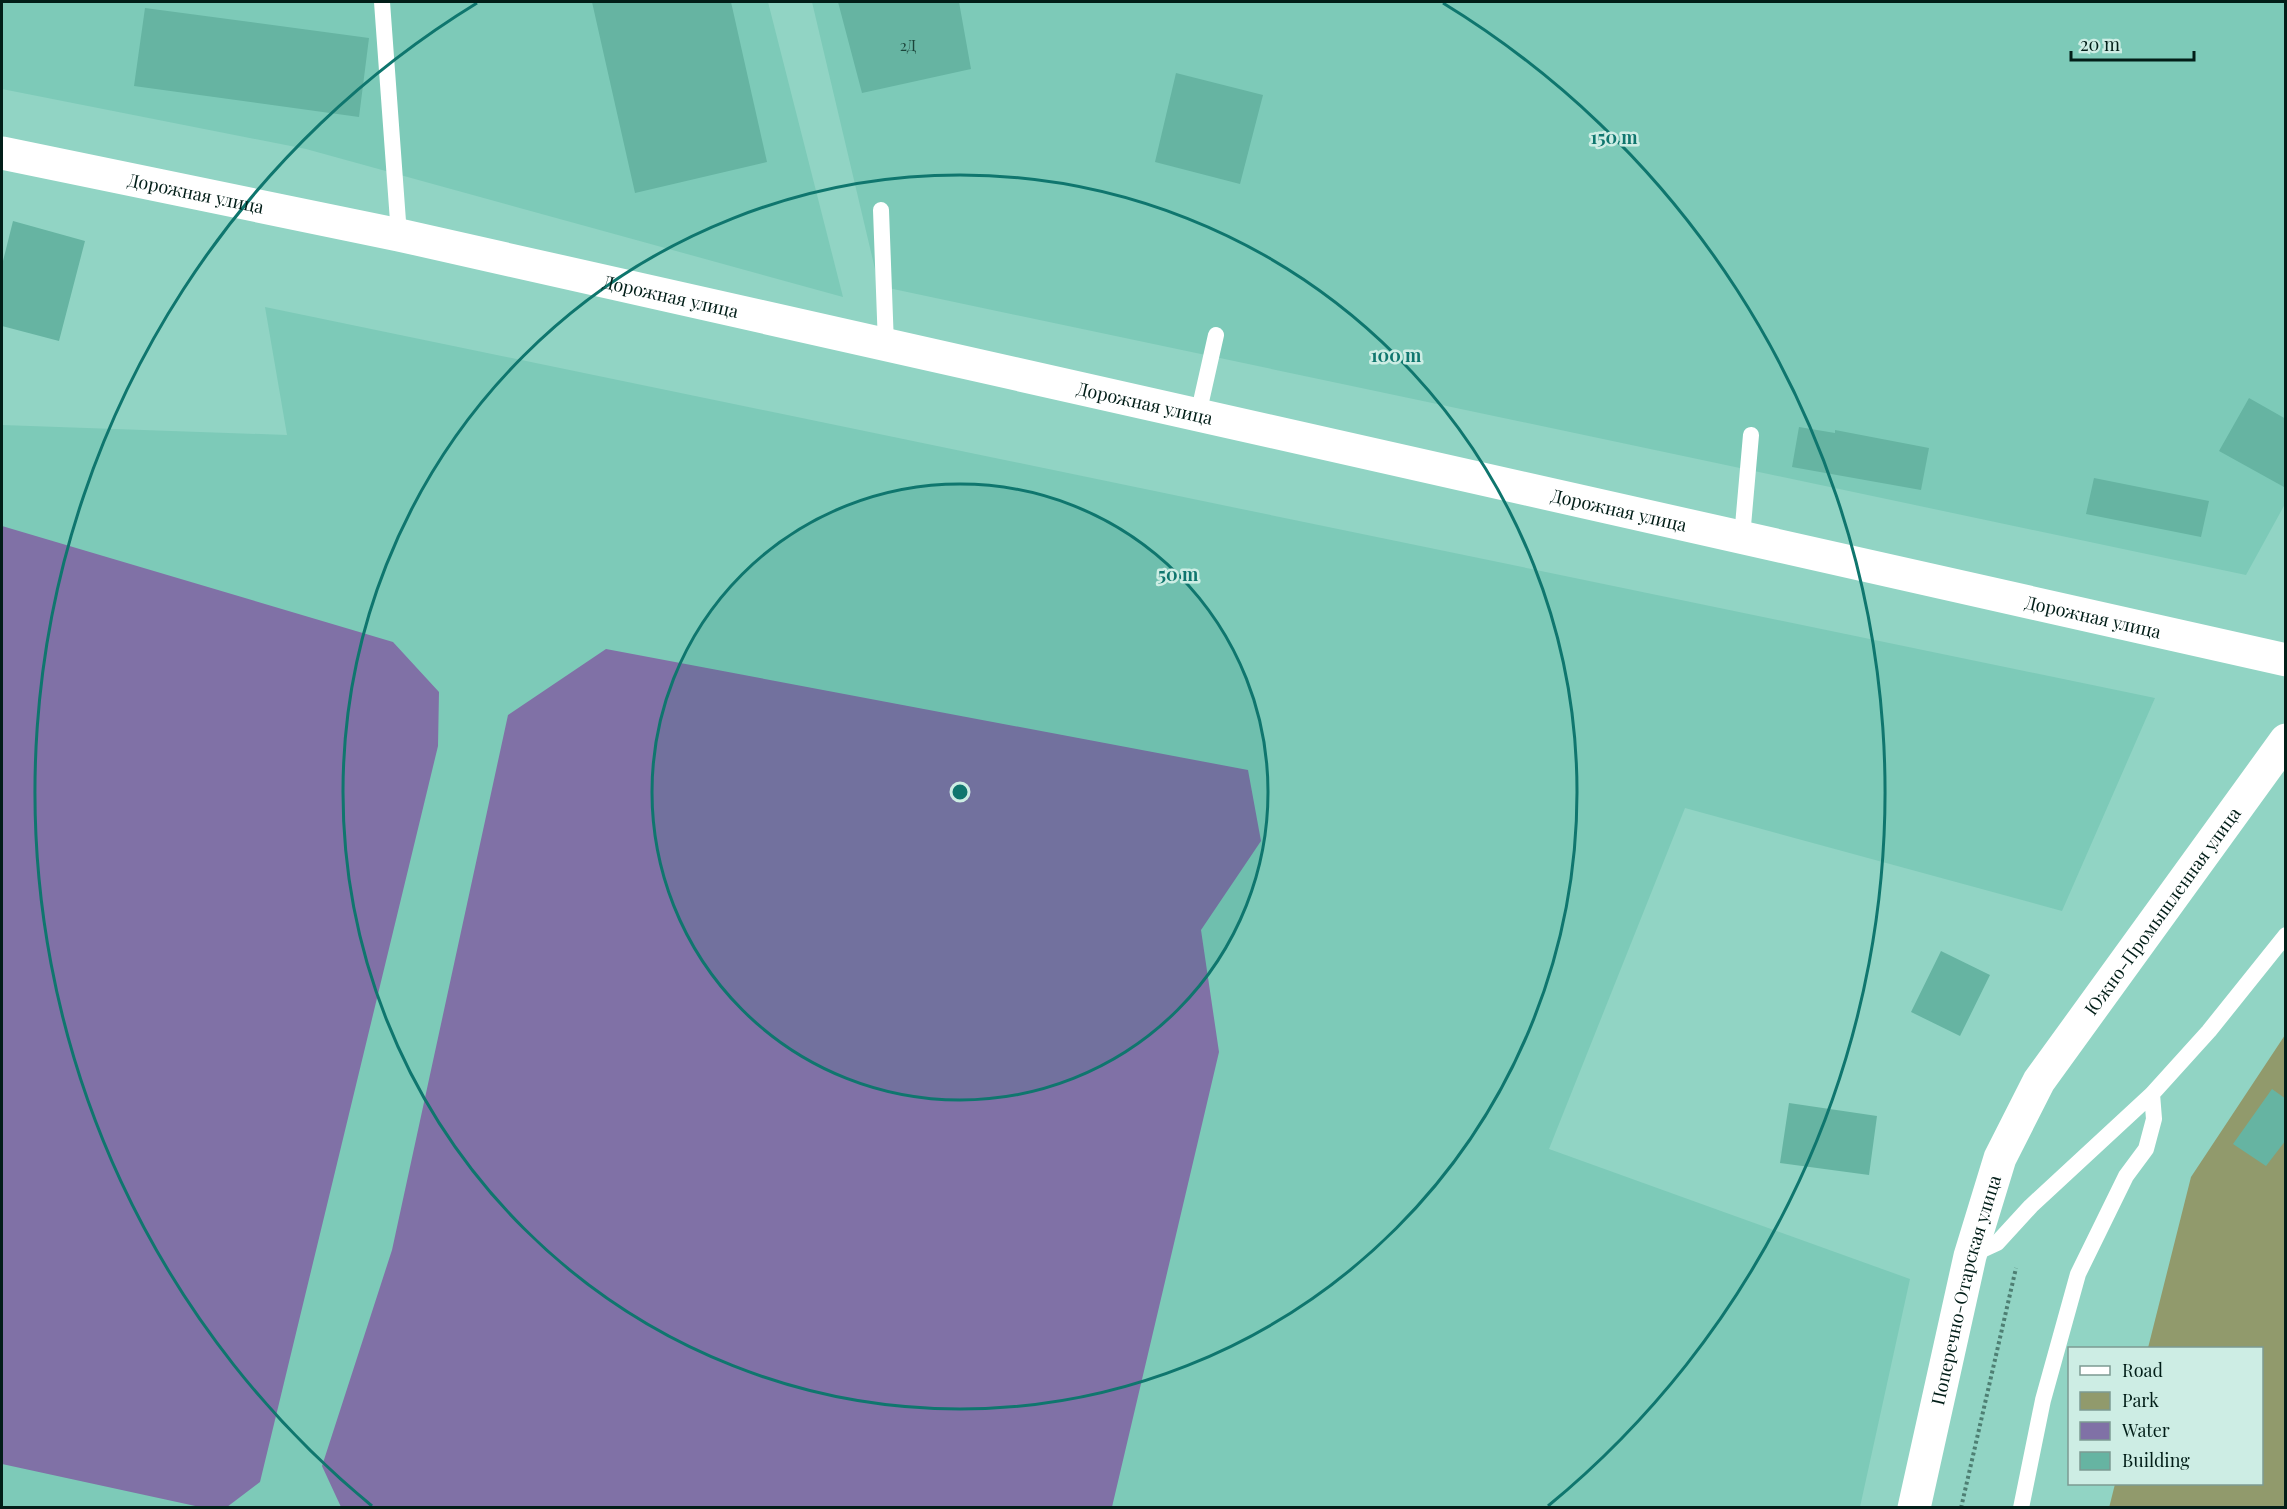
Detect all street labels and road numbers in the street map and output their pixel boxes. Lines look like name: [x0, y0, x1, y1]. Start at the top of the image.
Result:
street label: Дорожная улица: [126, 167, 266, 219]
street label: Дорожная улица: [601, 269, 741, 323]
street label: Дорожная улица: [1075, 376, 1215, 430]
street label: Дорожная улица: [1549, 483, 1689, 537]
street label: Дорожная улица: [2023, 590, 2163, 644]
street label: Южно-Промышленная улица: [2079, 802, 2246, 1020]
street label: Поперечно-Отарская улица: [1925, 1172, 2006, 1407]

